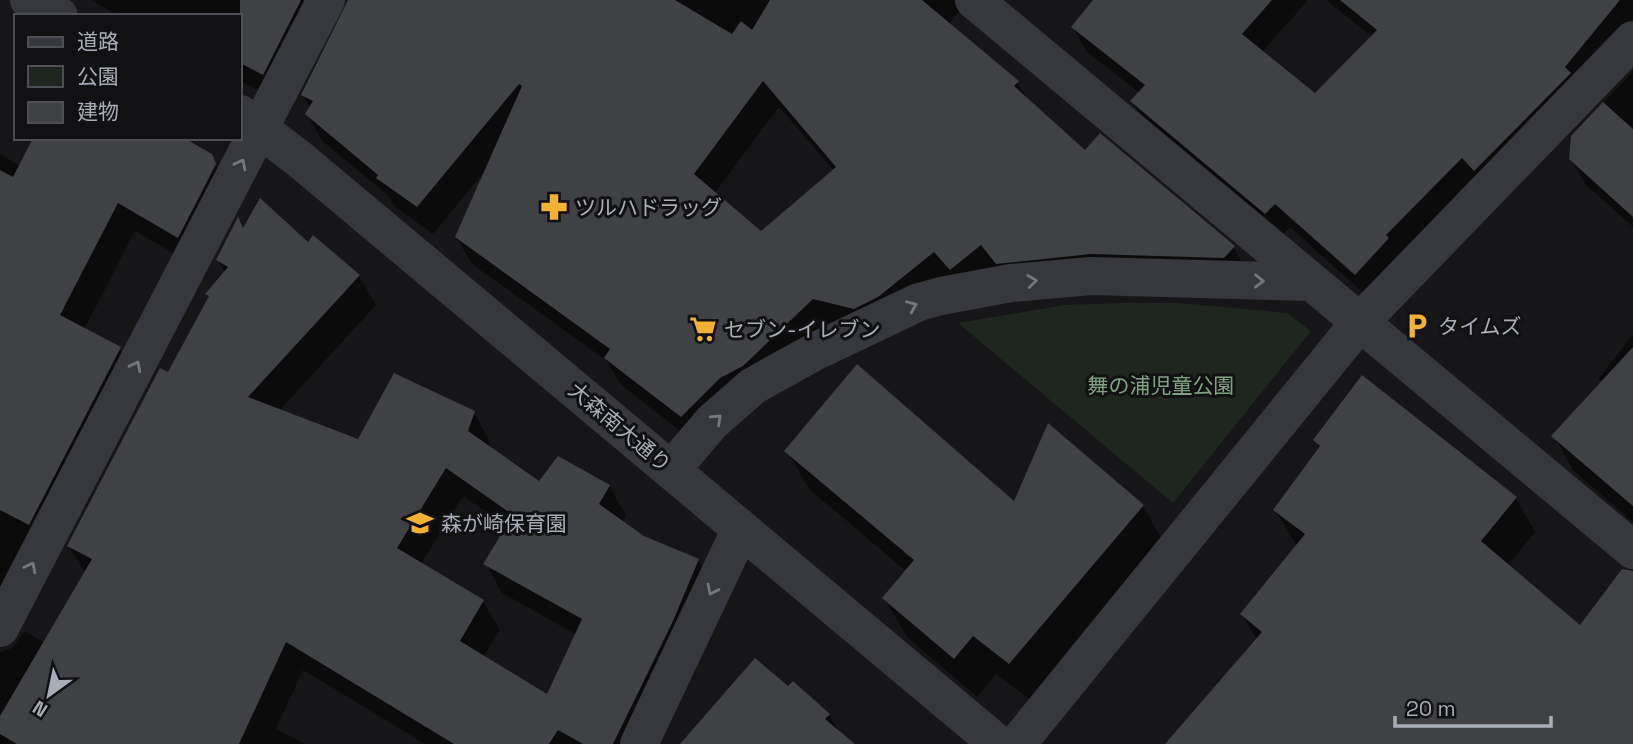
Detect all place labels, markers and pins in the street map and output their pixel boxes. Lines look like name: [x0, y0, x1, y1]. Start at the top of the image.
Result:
pharmacy icon: ツルハドラッグ: [539, 192, 569, 222]
place label: ツルハドラッグ: [575, 194, 722, 221]
parking icon: タイムズ: [1402, 311, 1432, 341]
place label: タイムズ: [1438, 313, 1522, 340]
supermarket icon: セブン-イレブン: [688, 314, 718, 344]
place label: セブン-イレブン: [724, 316, 881, 343]
school or university icon: 森が崎保育園: [405, 508, 435, 538]
place label: 森が崎保育園: [441, 510, 567, 537]

